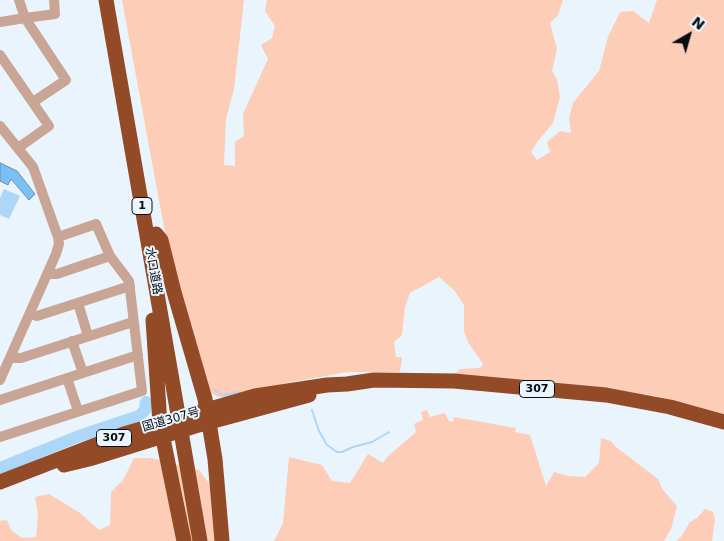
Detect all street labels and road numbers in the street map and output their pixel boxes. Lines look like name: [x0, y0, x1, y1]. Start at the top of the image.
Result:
road number: 1: [132, 198, 152, 215]
street label: 水口道路: [142, 246, 164, 296]
road number: 307: [520, 380, 554, 398]
street label: 国道307号: [141, 405, 201, 435]
road number: 307: [96, 429, 132, 446]

